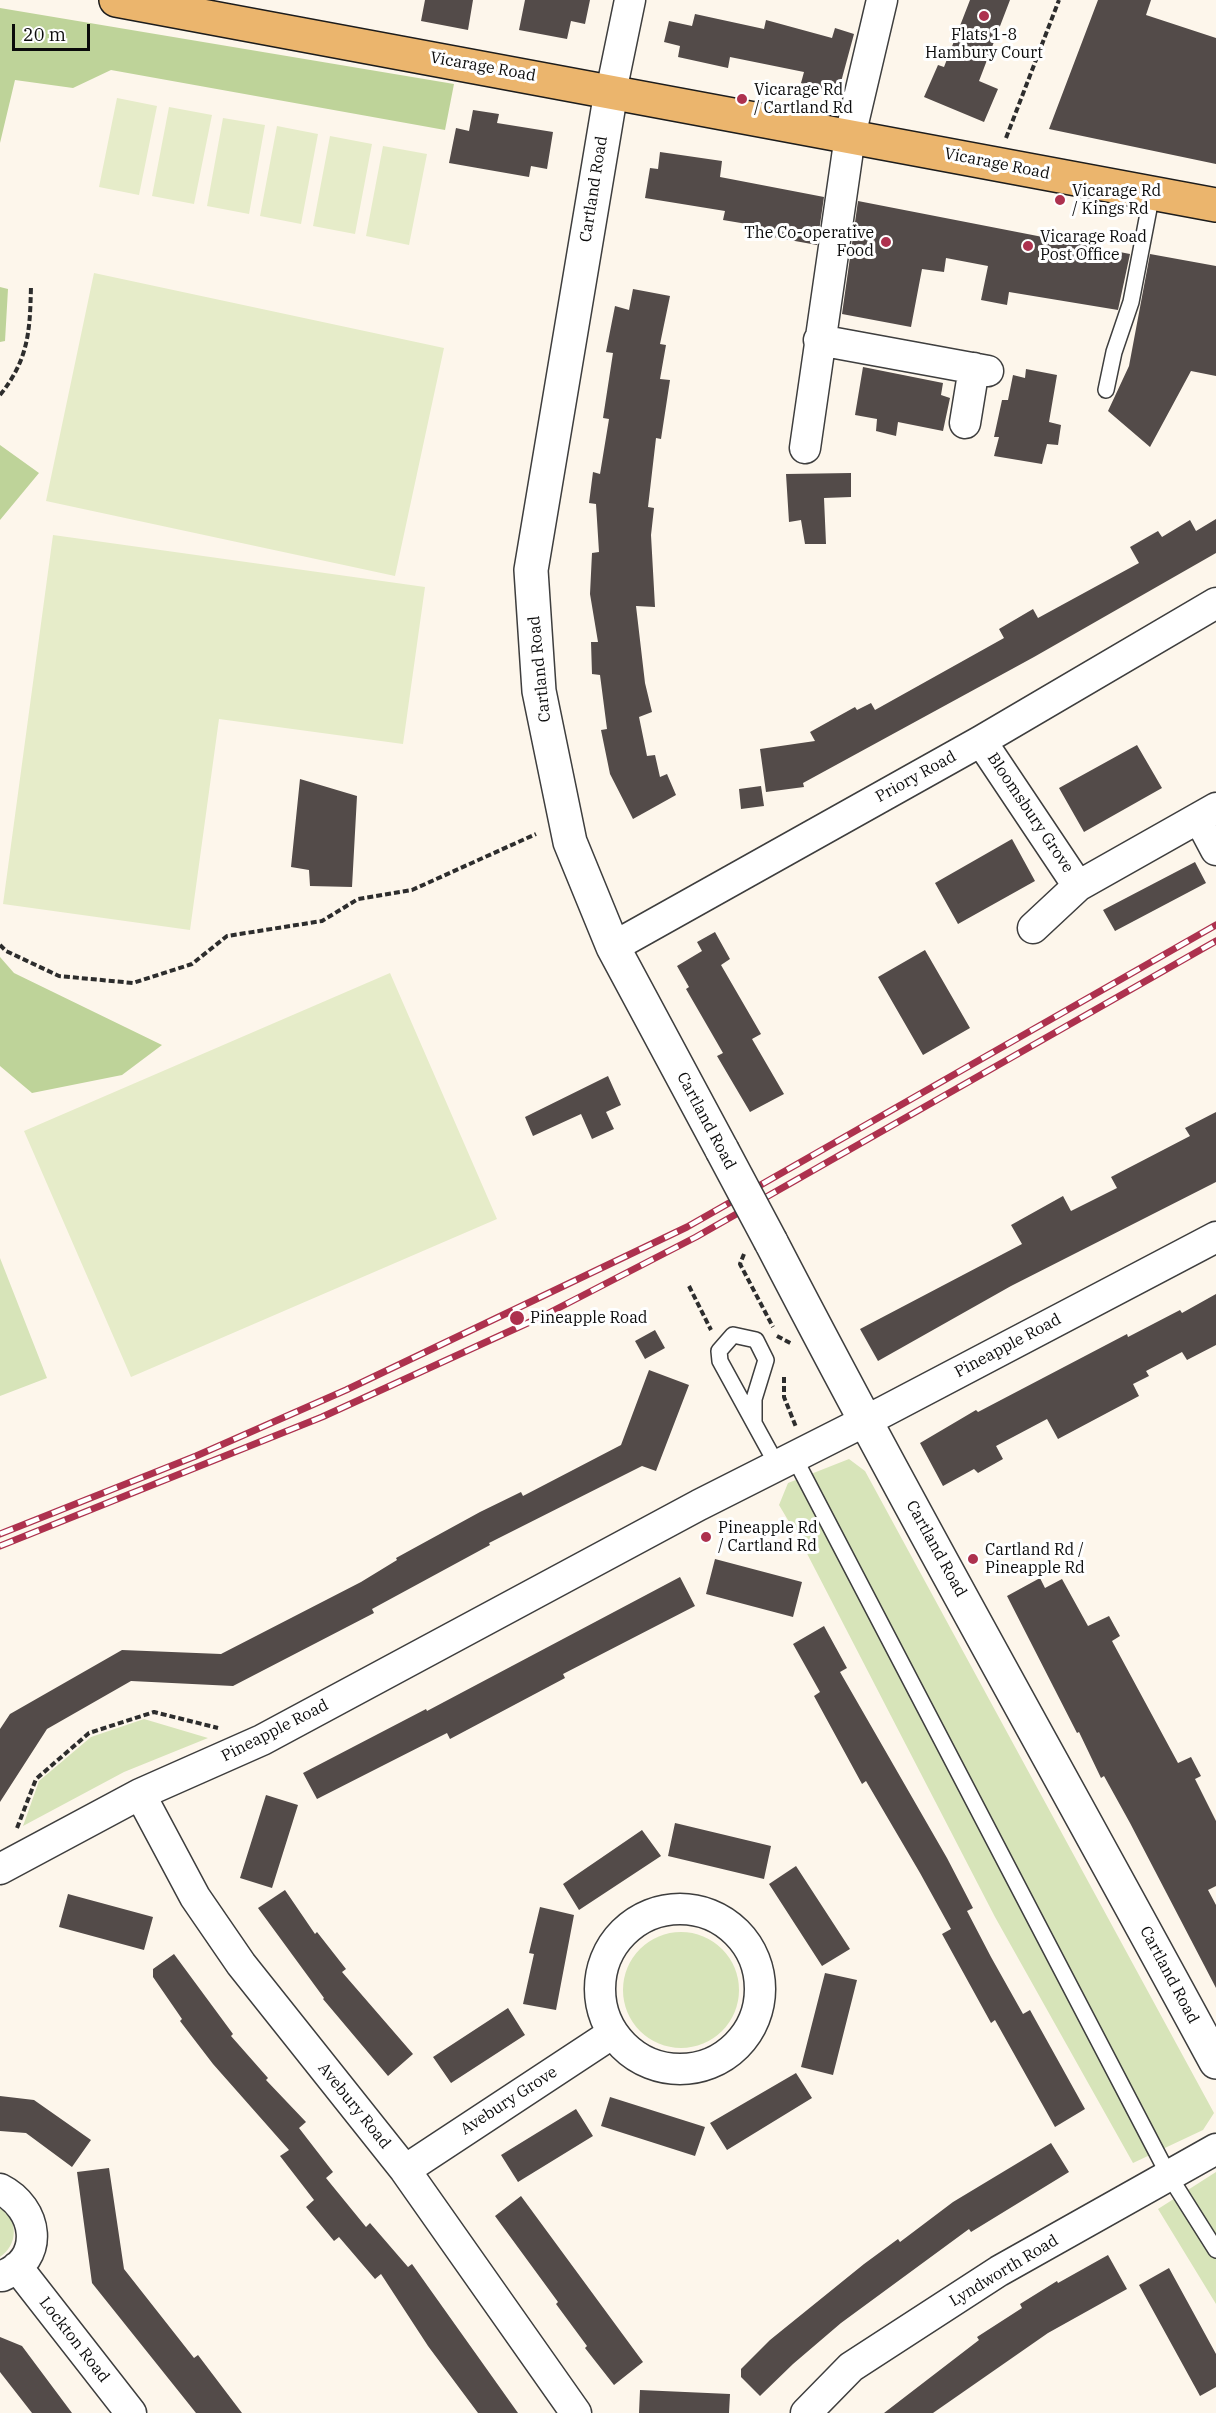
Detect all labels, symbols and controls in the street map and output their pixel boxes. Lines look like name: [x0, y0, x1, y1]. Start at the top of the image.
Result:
marker: Flats 1-8 Hambury Court: [977, 9, 991, 23]
scale bar: [15, 12, 93, 50]
text: 20 m: [23, 23, 66, 46]
place label: Flats 1-8 Hambury Court: [925, 25, 1043, 63]
street label: Vicarage Road: [429, 48, 537, 86]
place label: Vicarage Rd / Cartland Rd: [754, 80, 853, 118]
marker: Vicarage Rd / Cartland Rd: [735, 92, 749, 106]
street label: Cartland Road: [576, 135, 612, 243]
street label: Vicarage Road: [943, 144, 1051, 184]
place label: Vicarage Rd / Kings Rd: [1072, 181, 1161, 219]
marker: Vicarage Rd / Kings Rd: [1053, 193, 1067, 207]
place label: The Co-operative Food: [744, 223, 874, 261]
place label: Vicarage Road Post Office: [1040, 227, 1147, 265]
marker: The Co-operative Food: [879, 235, 893, 249]
marker: Vicarage Road Post Office: [1021, 239, 1035, 253]
street label: Cartland Road: [525, 615, 555, 723]
street label: Priory Road: [872, 747, 960, 807]
street label: Bloomsbury Grove: [983, 749, 1077, 877]
street label: Cartland Road: [672, 1069, 740, 1173]
place label: Pineapple Road: [530, 1308, 648, 1328]
marker: Pineapple Road: [508, 1309, 526, 1327]
street label: Pineapple Road: [952, 1310, 1064, 1382]
street label: Cartland Road: [902, 1497, 970, 1601]
place label: Pineapple Rd / Cartland Rd: [718, 1518, 818, 1556]
marker: Pineapple Rd / Cartland Rd: [699, 1530, 713, 1544]
place label: Cartland Rd / Pineapple Rd: [985, 1540, 1085, 1578]
marker: Cartland Rd / Pineapple Rd: [966, 1552, 980, 1566]
street label: Pineapple Road: [218, 1696, 332, 1766]
street label: Cartland Road: [1135, 1923, 1203, 2027]
street label: Avebury Road: [314, 2059, 394, 2153]
street label: Avebury Grove: [457, 2063, 561, 2139]
street label: Lyndworth Road: [946, 2231, 1062, 2311]
street label: Lockton Road: [35, 2294, 113, 2386]

